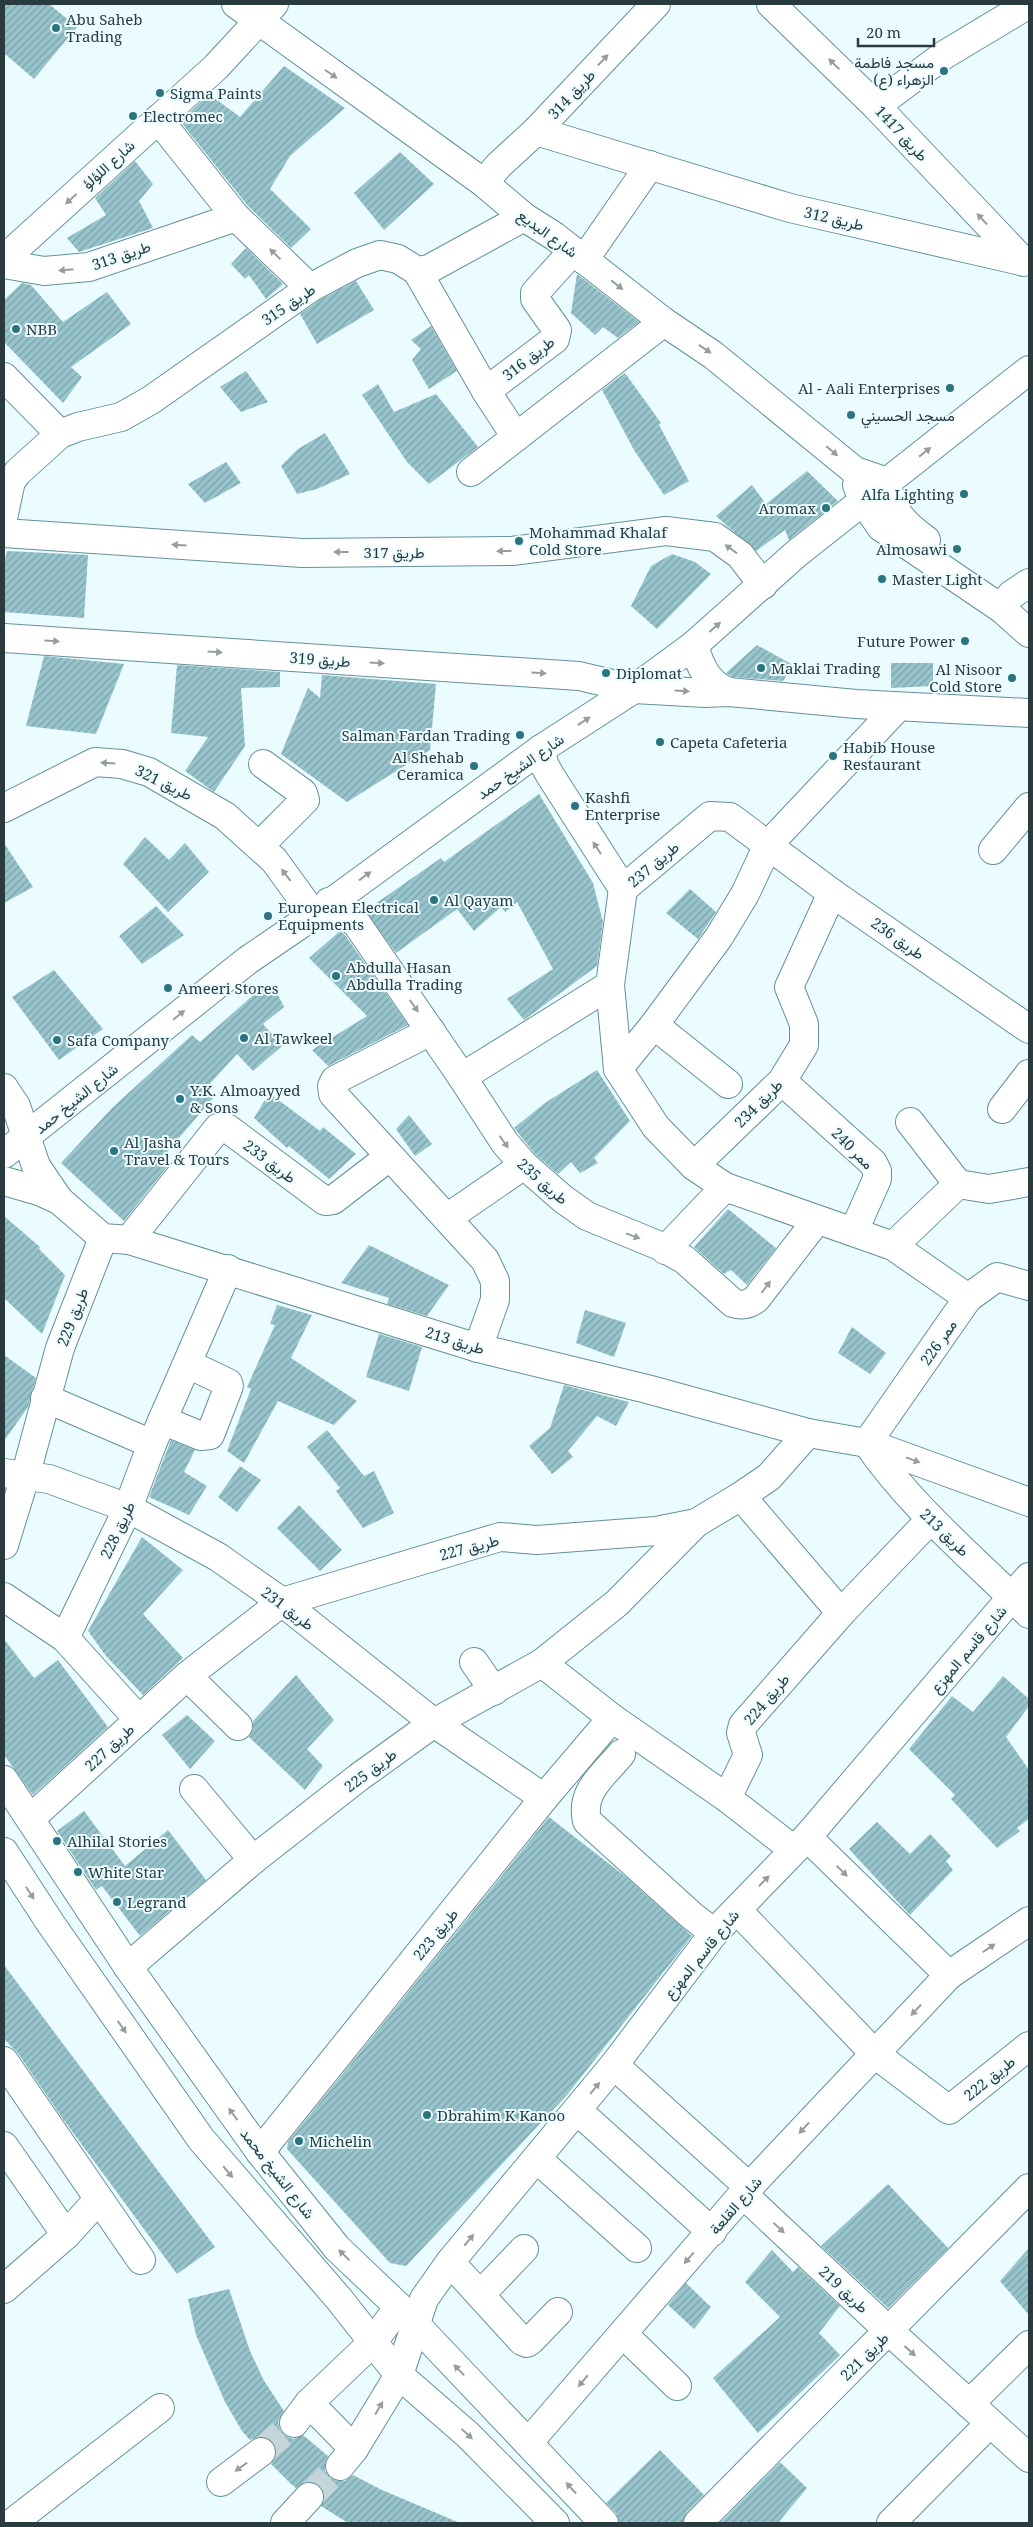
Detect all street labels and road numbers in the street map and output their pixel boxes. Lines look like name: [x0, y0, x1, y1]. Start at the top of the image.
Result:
street label: طريق 314: [543, 65, 600, 124]
street label: طريق 1417: [870, 101, 933, 166]
street label: شارع اللؤلؤ: [77, 135, 140, 194]
street label: طريق 312: [802, 201, 866, 236]
street label: شارع البديع: [513, 204, 582, 263]
street label: طريق 313: [89, 236, 154, 275]
street label: طريق 315: [257, 279, 320, 330]
street label: طريق 316: [498, 331, 559, 385]
street label: طريق 317: [364, 542, 425, 563]
street label: طريق 319: [289, 647, 351, 672]
street label: شارع الشيخ حمد: [473, 729, 569, 805]
street label: طريق 321: [132, 760, 196, 805]
street label: طريق 237: [623, 837, 684, 892]
street label: طريق 236: [867, 912, 929, 965]
street label: شارع الشيخ حمد: [30, 1058, 123, 1139]
street label: طريق 234: [729, 1074, 787, 1132]
street label: ممر 240: [828, 1123, 878, 1173]
street label: طريق 233: [239, 1135, 301, 1188]
street label: طريق 235: [513, 1153, 573, 1209]
street label: طريق 229: [52, 1285, 93, 1349]
street label: ممر 226: [915, 1315, 961, 1369]
street label: طريق 213: [423, 1322, 487, 1359]
street label: طريق 228: [95, 1498, 140, 1562]
street label: طريق 213: [915, 1504, 974, 1561]
street label: طريق 227: [437, 1529, 501, 1566]
street label: طريق 231: [257, 1582, 319, 1635]
street label: شارع قاسم المهزع: [925, 1601, 1012, 1698]
street label: طريق 224: [739, 1669, 794, 1729]
street label: طريق 227: [80, 1719, 139, 1776]
street label: طريق 225: [340, 1744, 401, 1797]
street label: طريق 223: [408, 1904, 463, 1965]
street label: شارع قاسم المهزع: [659, 1905, 745, 2004]
street label: طريق 222: [959, 2051, 1020, 2106]
street label: شارع الشيخ محمد: [235, 2124, 320, 2224]
street label: شارع القلعة: [704, 2172, 767, 2239]
street label: طريق 219: [814, 2261, 873, 2318]
street label: طريق 221: [835, 2327, 893, 2385]

